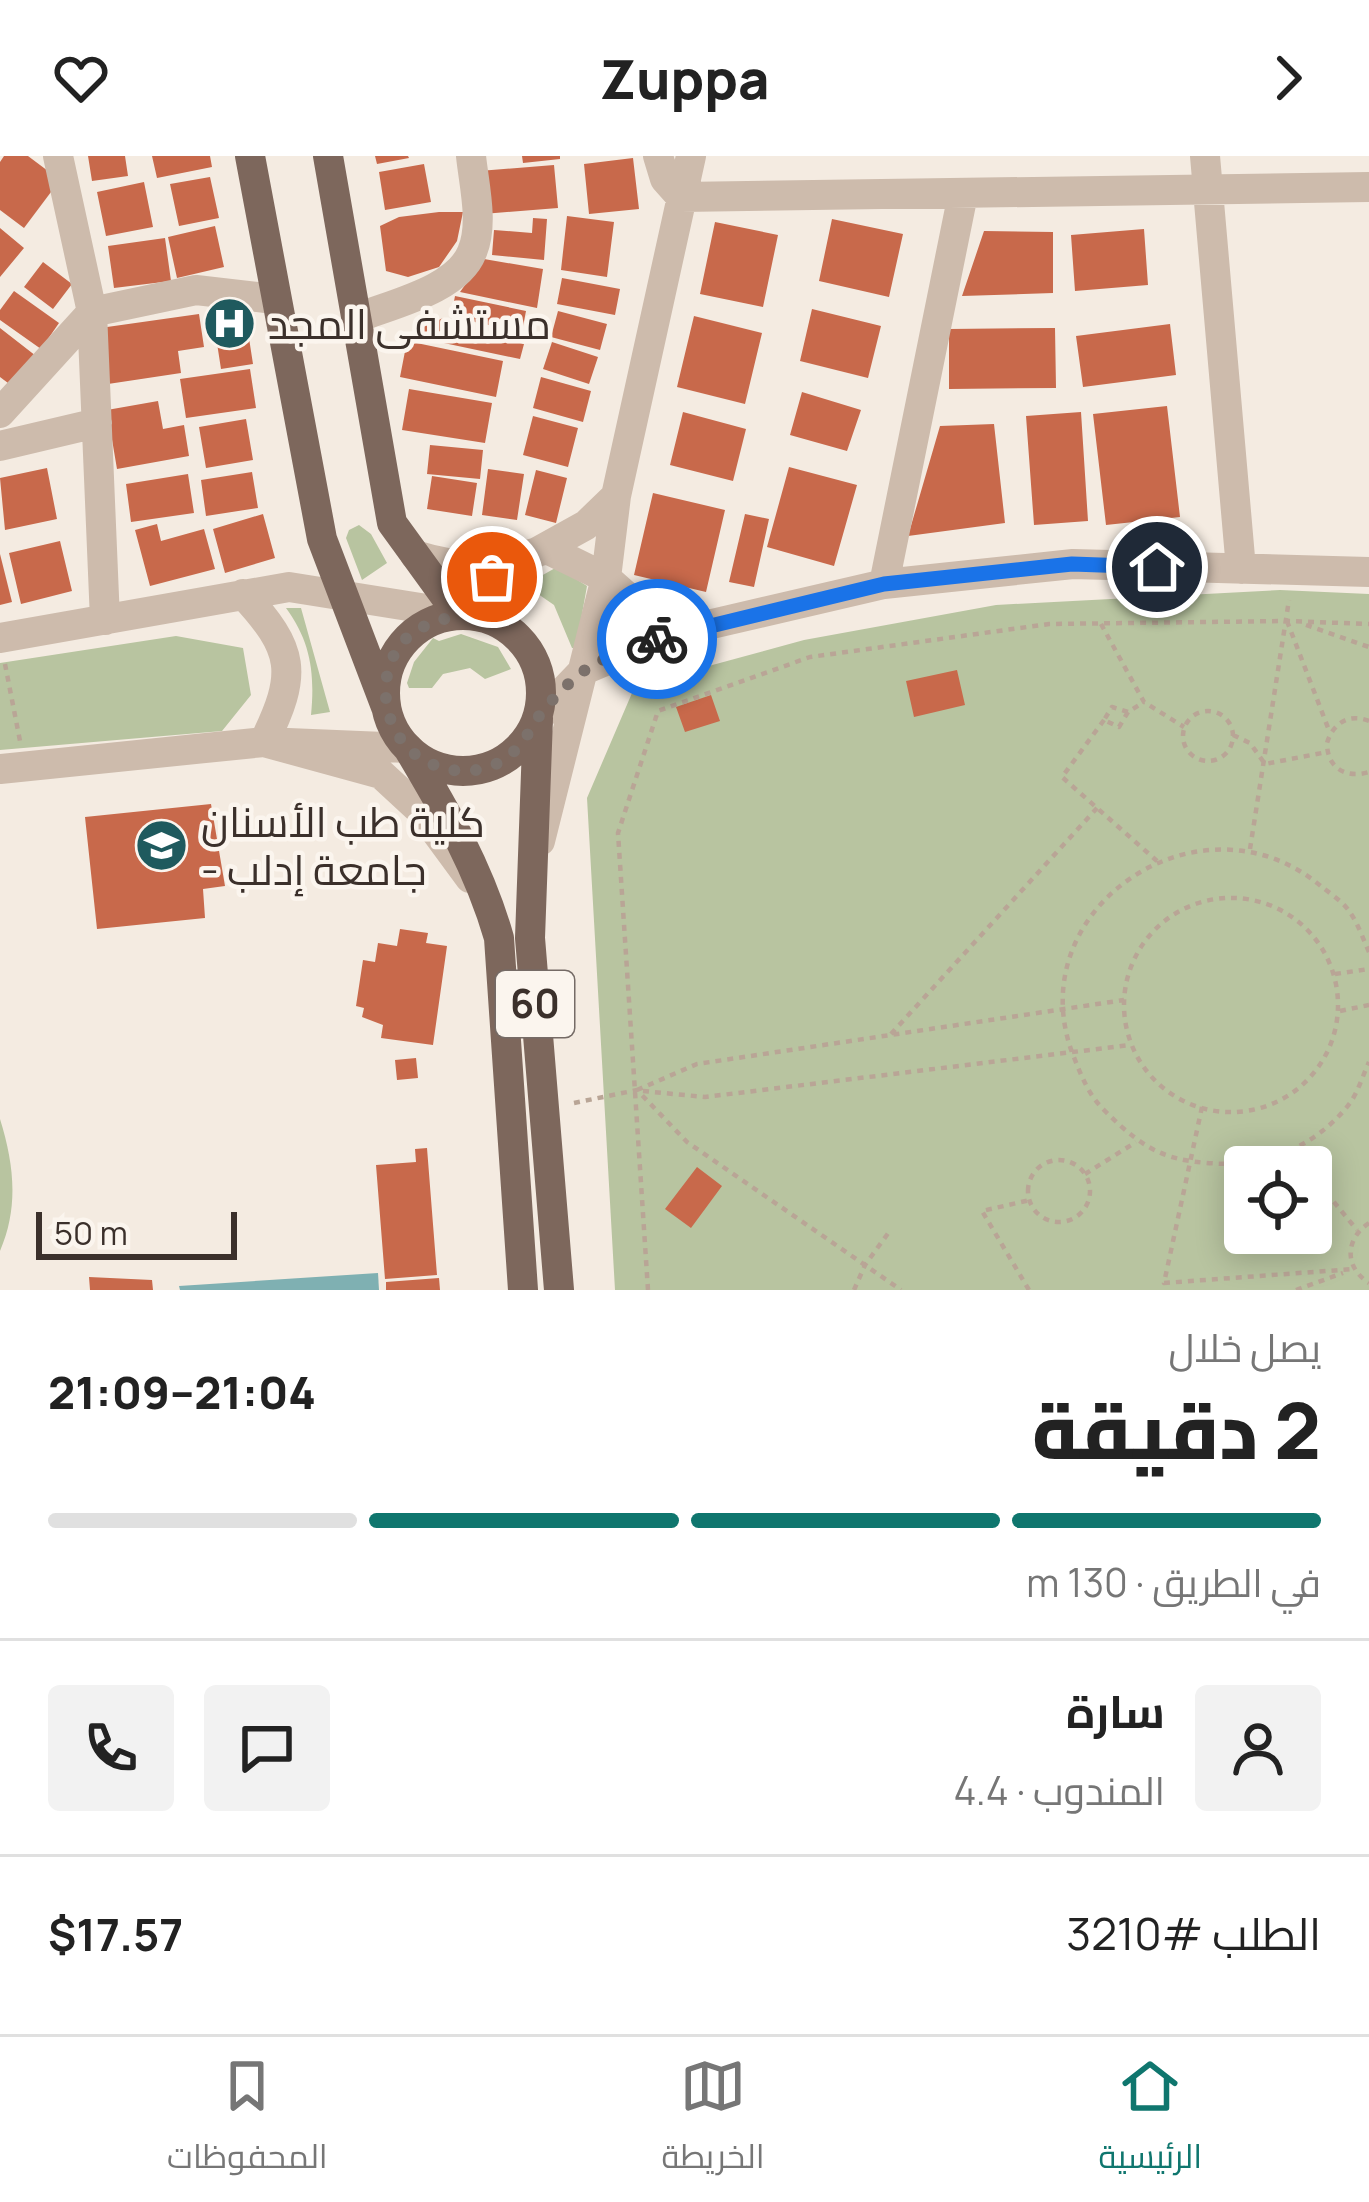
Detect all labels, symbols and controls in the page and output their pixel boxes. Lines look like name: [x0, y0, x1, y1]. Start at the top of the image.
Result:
text: Zuppa: [600, 41, 769, 115]
icon: heart: [48, 45, 114, 111]
icon: forward: [1255, 45, 1321, 111]
place label: مستشفى المجد: [268, 294, 551, 352]
hospital icon: مستشفى المجد: [201, 296, 257, 352]
pin: [1106, 516, 1208, 618]
pin: [441, 526, 543, 628]
icon: home: [1124, 534, 1190, 600]
icon: bag: [459, 544, 525, 610]
courier: [597, 579, 717, 699]
icon: bike: [624, 606, 690, 672]
place label: كلية طب الأسنان - جامعة إدلب: [201, 792, 485, 898]
school or university icon: كلية طب الأسنان - جامعة إدلب: [134, 818, 190, 874]
road number: 60: [496, 971, 574, 1037]
map controls: [1224, 1146, 1332, 1254]
button: locate: [1224, 1146, 1332, 1254]
scale bar: [36, 1206, 237, 1259]
text: 50 m: [54, 1210, 128, 1255]
text: يصل خلال: [1168, 1320, 1321, 1374]
text: 21:04–21:09: [48, 1361, 316, 1423]
text: 2 دقيقة: [1032, 1376, 1321, 1482]
text: في الطريق · 130 m: [1026, 1555, 1321, 1609]
text: سارة: [1066, 1680, 1165, 1742]
button: phone: [48, 1685, 174, 1811]
button: chat: [204, 1685, 330, 1811]
button: person: [1195, 1685, 1321, 1811]
text: المندوب · 4.4: [954, 1763, 1165, 1817]
text: الطلب #3210: [1066, 1902, 1321, 1964]
text: $17.57: [48, 1903, 183, 1965]
tab: المحفوظات: [167, 2053, 328, 2187]
tab: الخريطة: [662, 2053, 765, 2187]
tab: الرئيسية: [1099, 2053, 1202, 2187]

